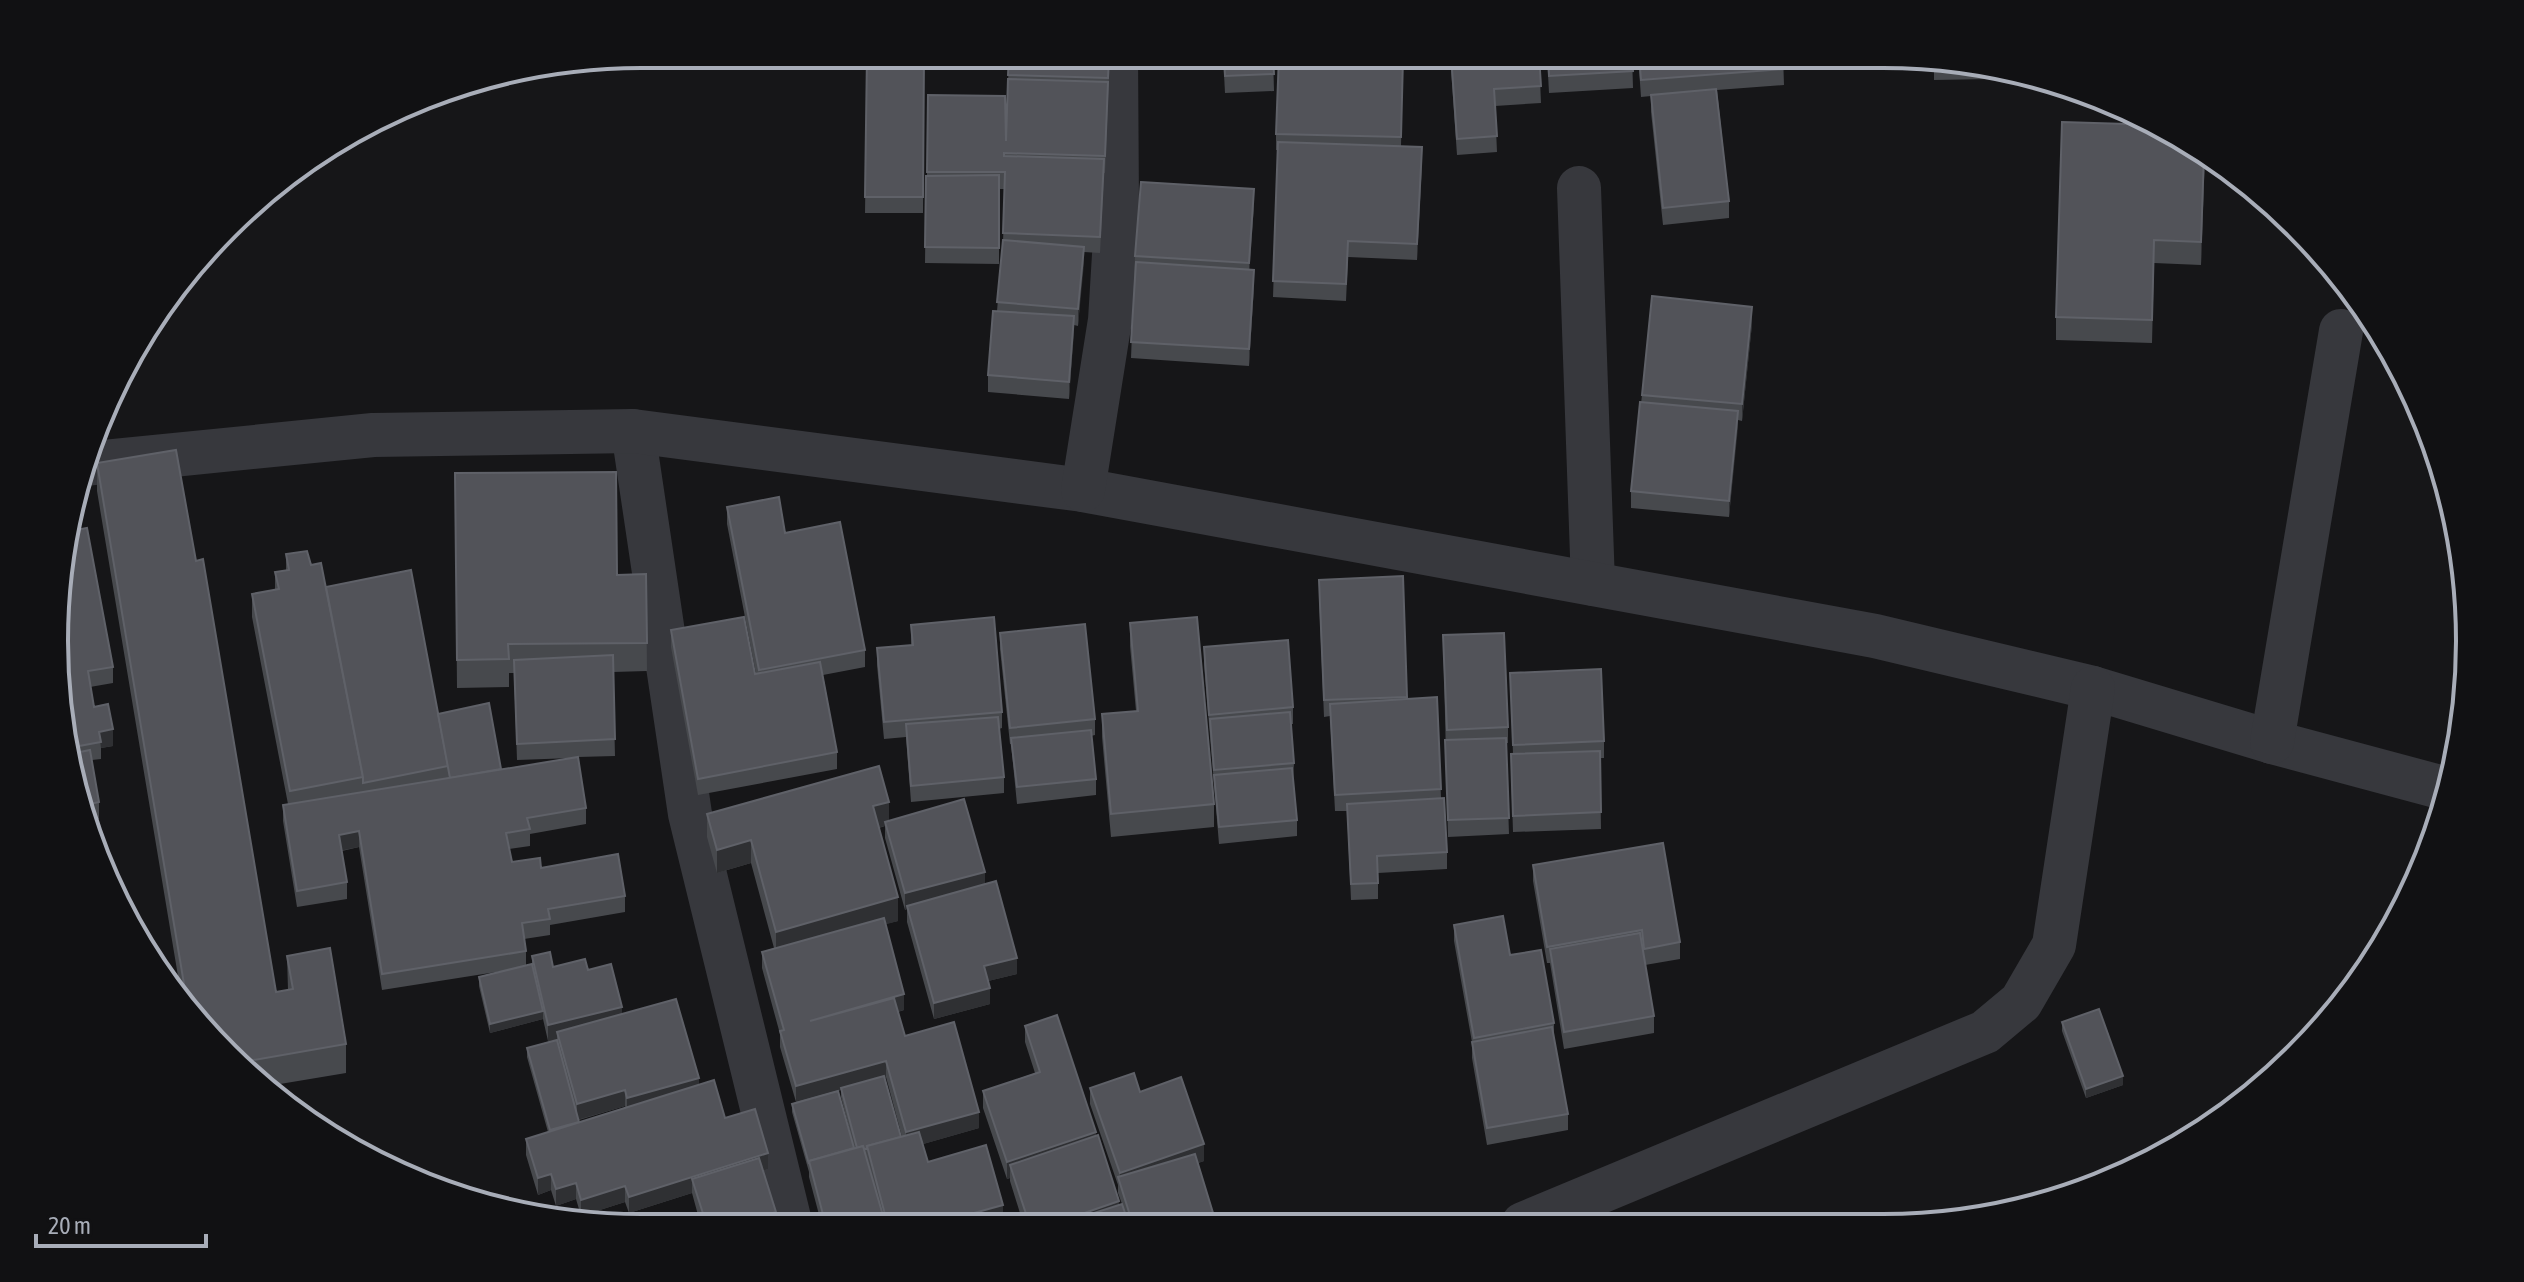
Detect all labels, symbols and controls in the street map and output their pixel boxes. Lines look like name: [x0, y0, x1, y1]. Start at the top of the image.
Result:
scale bar: [36, 1198, 206, 1248]
text: 20 m: [48, 1212, 91, 1239]

